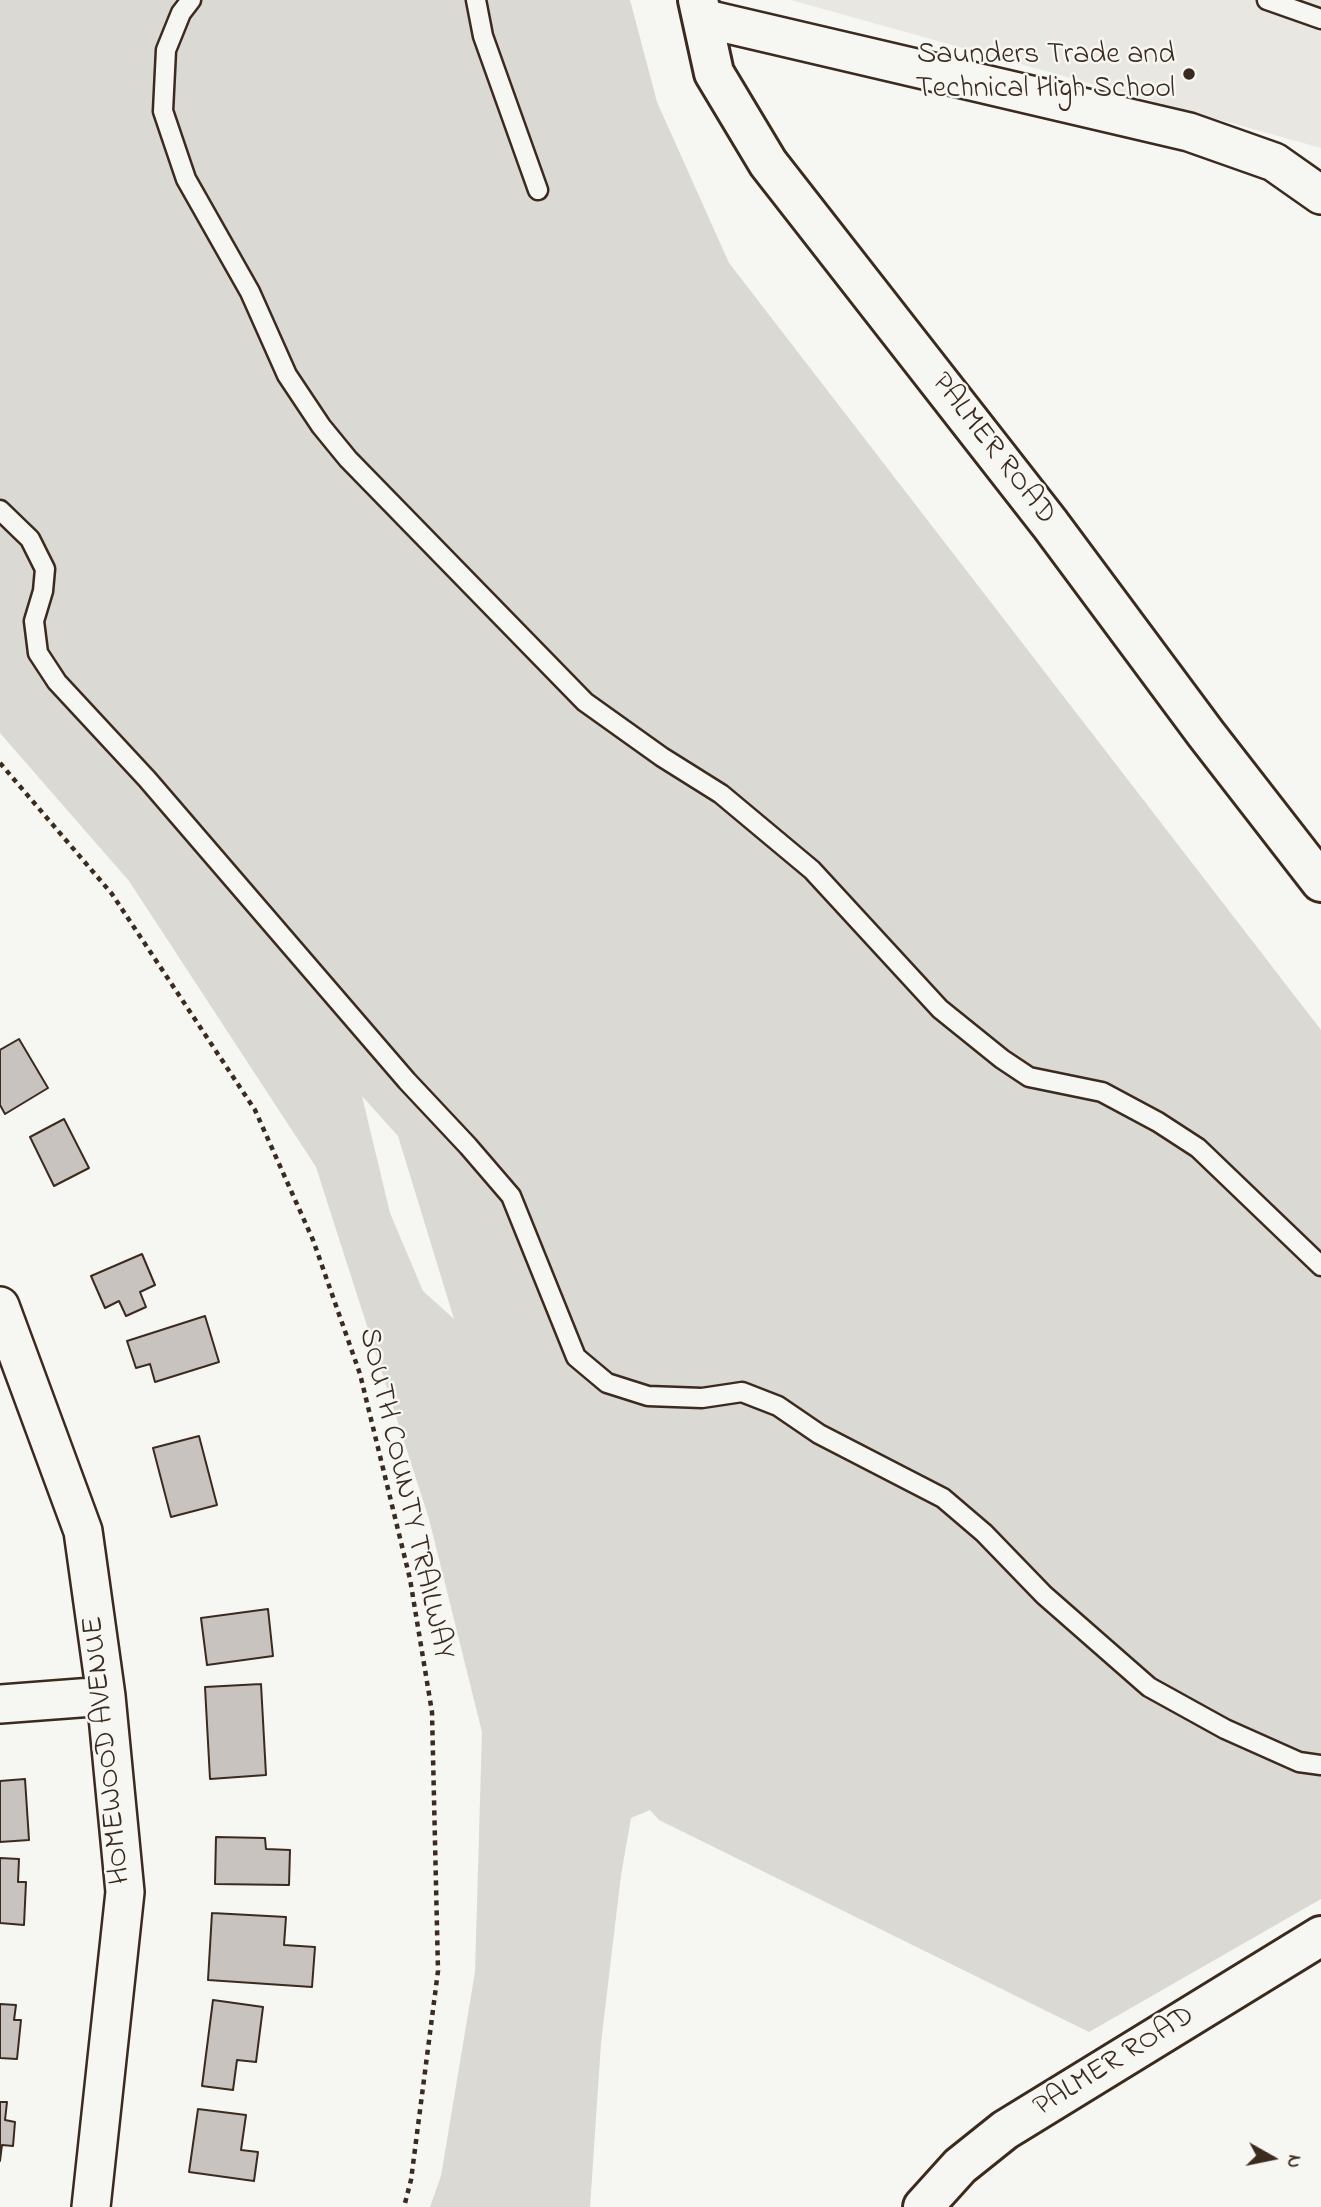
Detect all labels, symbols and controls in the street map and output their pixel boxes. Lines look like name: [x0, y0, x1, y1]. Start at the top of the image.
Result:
place label: Saunders Trade and Technical High School: [916, 39, 1175, 110]
marker: Saunders Trade and Technical High School: [1181, 66, 1197, 82]
street label: PALMER ROAD: [922, 367, 1062, 533]
street label: SOUTH COUNTY TRAILWAY: [348, 1325, 460, 1663]
street label: HOMEWOOD AVENUE: [77, 1614, 141, 1886]
street label: PALMER ROAD: [1028, 1999, 1202, 2127]
north arrow: [1237, 2123, 1307, 2193]
text: N: [1279, 2153, 1308, 2170]

